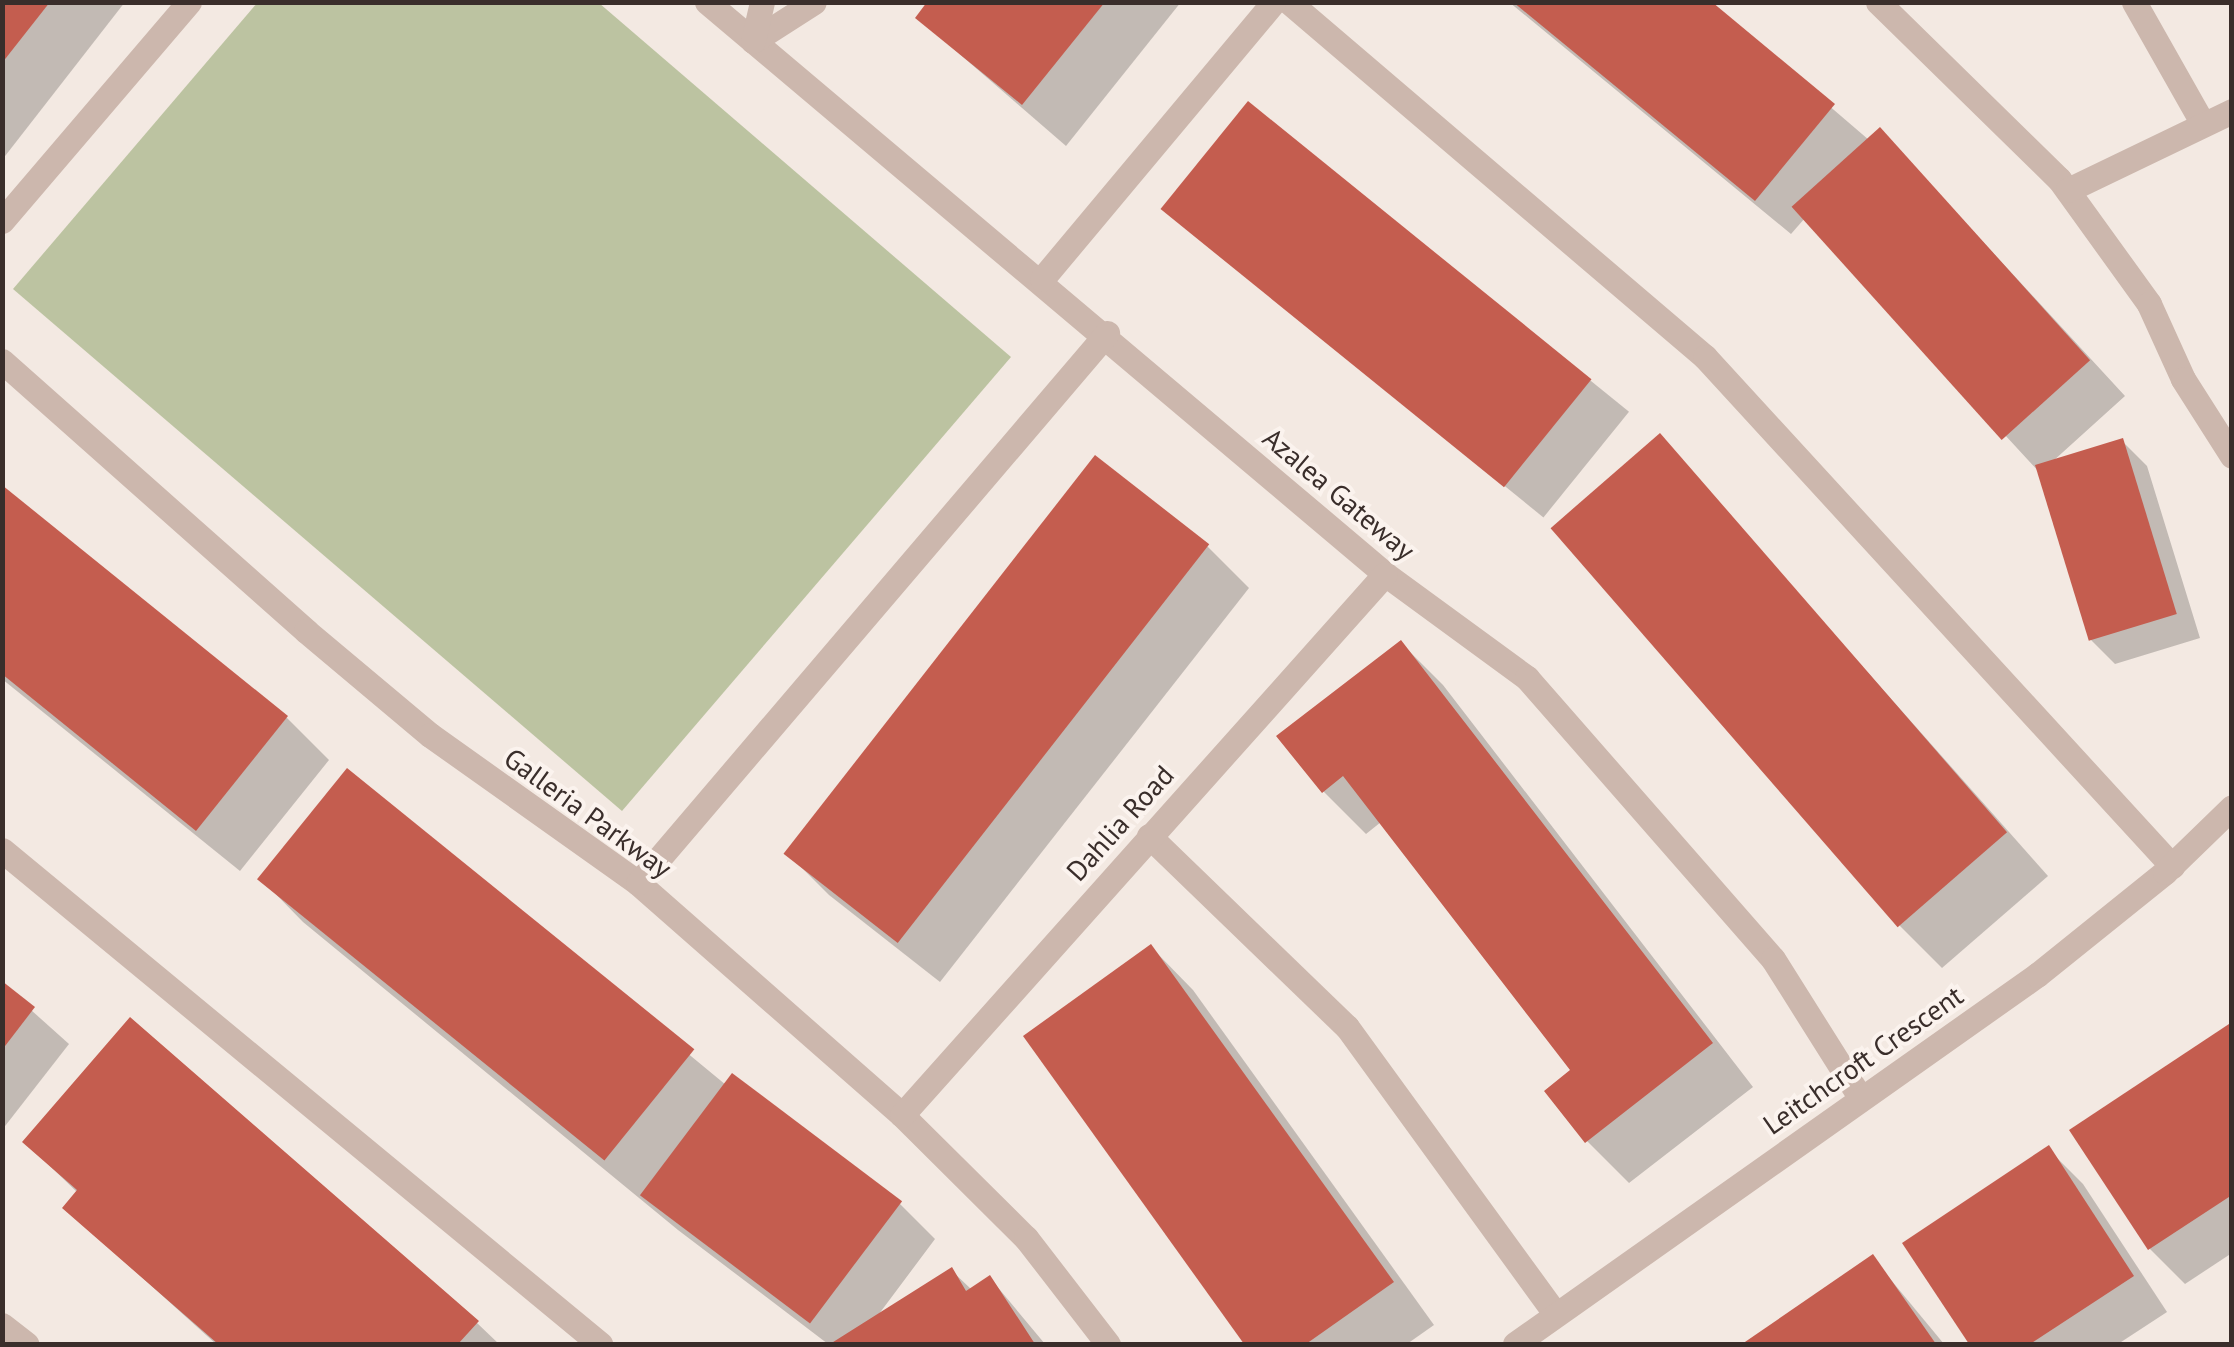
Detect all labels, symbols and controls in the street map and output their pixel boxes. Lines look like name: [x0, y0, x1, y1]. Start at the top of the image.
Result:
street label: Azalea Gateway: [1256, 421, 1422, 567]
street label: Galleria Parkway: [498, 741, 678, 885]
street label: Dahlia Road: [1059, 758, 1181, 888]
street label: Leitchcroft Crescent: [1757, 979, 1969, 1141]

